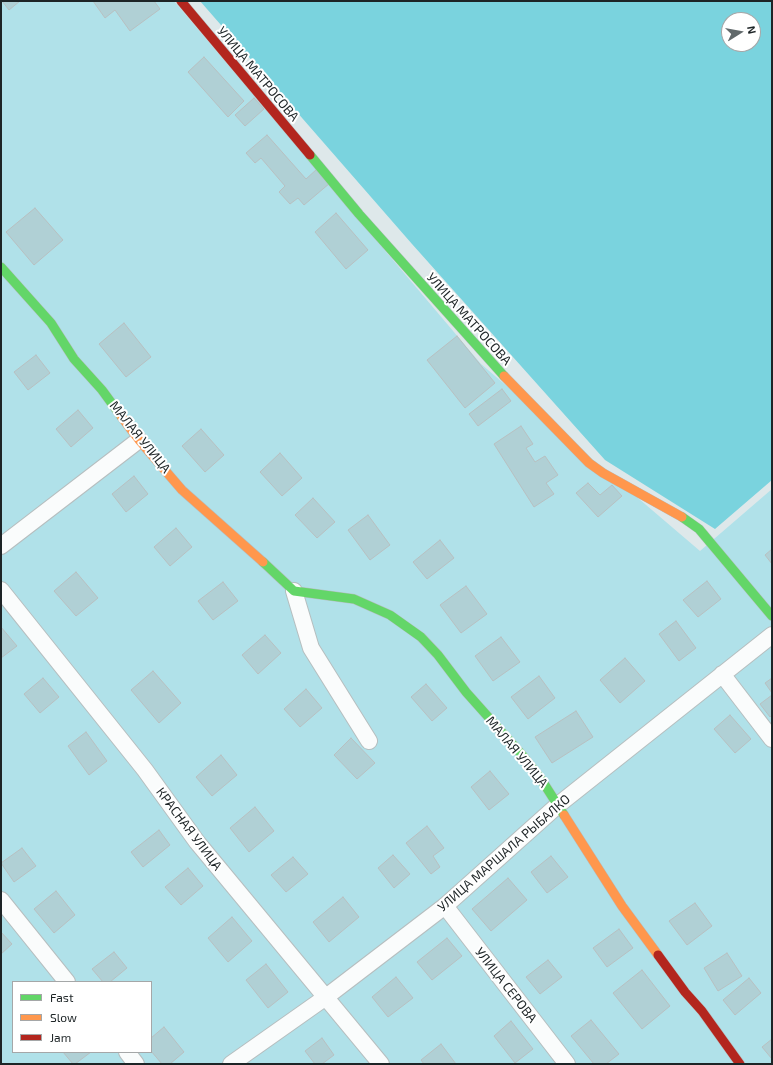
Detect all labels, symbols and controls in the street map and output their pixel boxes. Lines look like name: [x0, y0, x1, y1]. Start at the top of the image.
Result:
north arrow: [721, 12, 761, 52]
street label: УЛИЦА МАТРОСОВА: [214, 23, 302, 125]
text: N: [745, 25, 759, 35]
street label: УЛИЦА МАТРОСОВА: [423, 270, 515, 368]
street label: МАЛАЯ УЛИЦА: [106, 398, 174, 476]
street label: МАЛАЯ УЛИЦА: [483, 713, 551, 791]
street label: КРАСНАЯ УЛИЦА: [153, 784, 225, 874]
street label: УЛИЦА МАРШАЛА РЫБАЛКО: [435, 791, 573, 915]
street label: УЛИЦА СЕРОВА: [472, 944, 540, 1026]
legend: [12, 981, 152, 1053]
text: Fast: [50, 990, 73, 1004]
text: Slow: [50, 1010, 77, 1024]
text: Jam: [50, 1030, 71, 1044]

